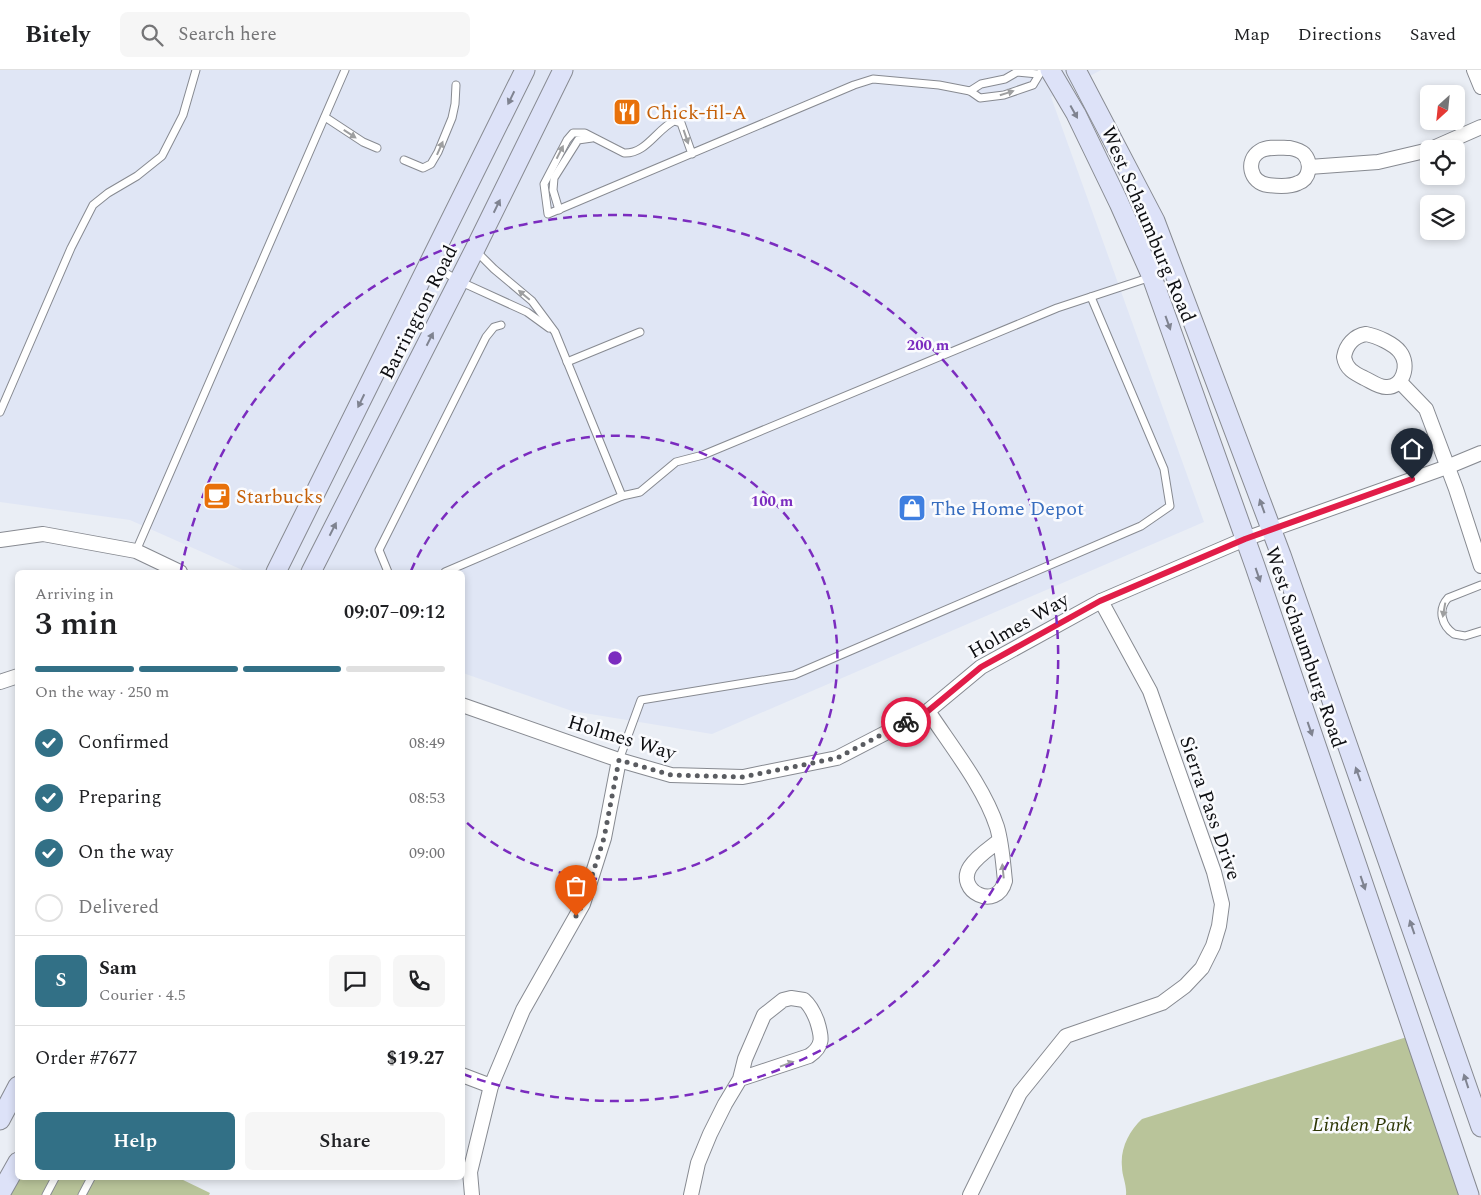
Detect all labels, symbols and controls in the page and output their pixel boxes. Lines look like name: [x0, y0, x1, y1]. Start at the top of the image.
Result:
search box: [120, 12, 470, 57]
text: Bitely: [25, 17, 90, 53]
text: Search here: [178, 20, 277, 49]
icon: search: [138, 21, 166, 49]
text: Map: [1234, 21, 1270, 48]
text: Directions: [1298, 21, 1382, 48]
text: Saved: [1410, 21, 1456, 48]
north arrow: [1420, 85, 1465, 130]
map controls: [1420, 85, 1465, 240]
one-way arrow: [1000, 89, 1015, 97]
one-way arrow: [507, 91, 515, 105]
restaurant icon: Chick-fil-A: [612, 97, 642, 127]
place label: Chick-fil-A: [646, 98, 747, 128]
one-way arrow: [1070, 105, 1078, 119]
street label: West Schaumburg Road: [1093, 121, 1203, 327]
one-way arrow: [343, 129, 357, 138]
one-way arrow: [683, 129, 690, 144]
button: locate: [1420, 140, 1465, 185]
one-way arrow: [436, 141, 444, 155]
one-way arrow: [556, 145, 564, 159]
button: layers: [1420, 195, 1465, 240]
one-way arrow: [493, 199, 501, 213]
street label: Barrington Road: [372, 240, 466, 385]
one-way arrow: [518, 289, 531, 300]
one-way arrow: [1164, 316, 1172, 331]
one-way arrow: [426, 331, 434, 346]
text: 200 m: [907, 334, 950, 357]
one-way arrow: [357, 393, 366, 408]
pin: [1391, 428, 1433, 479]
icon: home: [1398, 435, 1426, 463]
cafe icon: Starbucks: [202, 481, 232, 511]
place label: Starbucks: [236, 482, 323, 512]
text: 100 m: [751, 490, 794, 513]
shop icon: The Home Depot: [897, 493, 927, 523]
place label: The Home Depot: [931, 494, 1084, 524]
one-way arrow: [1258, 498, 1266, 513]
one-way arrow: [329, 522, 337, 536]
street label: West Schaumburg Road: [1257, 543, 1354, 752]
one-way arrow: [1254, 568, 1262, 583]
text: Arriving in: [35, 582, 114, 606]
street label: Holmes Way: [963, 584, 1076, 667]
text: 09:07–09:12: [344, 598, 445, 627]
text: 3 min: [35, 600, 118, 649]
one-way arrow: [1439, 603, 1447, 619]
centre of rings: [606, 649, 624, 667]
text: On the way · 250 m: [35, 680, 169, 704]
courier: [881, 697, 931, 747]
street label: Holmes Way: [564, 707, 681, 769]
icon: bike: [892, 708, 920, 736]
one-way arrow: [1307, 721, 1315, 736]
text: Confirmed: [78, 728, 169, 757]
icon: check: [35, 729, 63, 757]
text: 08:49: [409, 731, 445, 755]
street label: Sierra Pass Drive: [1171, 732, 1249, 884]
one-way arrow: [1354, 766, 1362, 781]
text: Preparing: [78, 783, 162, 812]
icon: check: [35, 784, 63, 812]
text: 08:53: [409, 786, 445, 810]
text: On the way: [78, 838, 174, 867]
icon: check: [35, 839, 63, 867]
text: 09:00: [409, 841, 445, 865]
one-way arrow: [999, 862, 1007, 878]
pin: [555, 865, 597, 916]
icon: bag: [562, 872, 590, 900]
one-way arrow: [1360, 875, 1367, 890]
text: Delivered: [78, 893, 159, 922]
one-way arrow: [1408, 920, 1415, 935]
text: Sam: [99, 954, 137, 983]
button: chat: [329, 955, 381, 1007]
button: phone: [393, 955, 445, 1007]
text: S: [56, 966, 66, 995]
text: Courier · 4.5: [99, 983, 186, 1007]
text: Order #7677: [35, 1044, 138, 1073]
text: $19.27: [387, 1044, 445, 1073]
one-way arrow: [779, 1060, 794, 1067]
one-way arrow: [1461, 1073, 1469, 1088]
park label: Linden Park: [1312, 1110, 1413, 1140]
button: Help: [35, 1112, 235, 1170]
button: Share: [245, 1112, 445, 1170]

